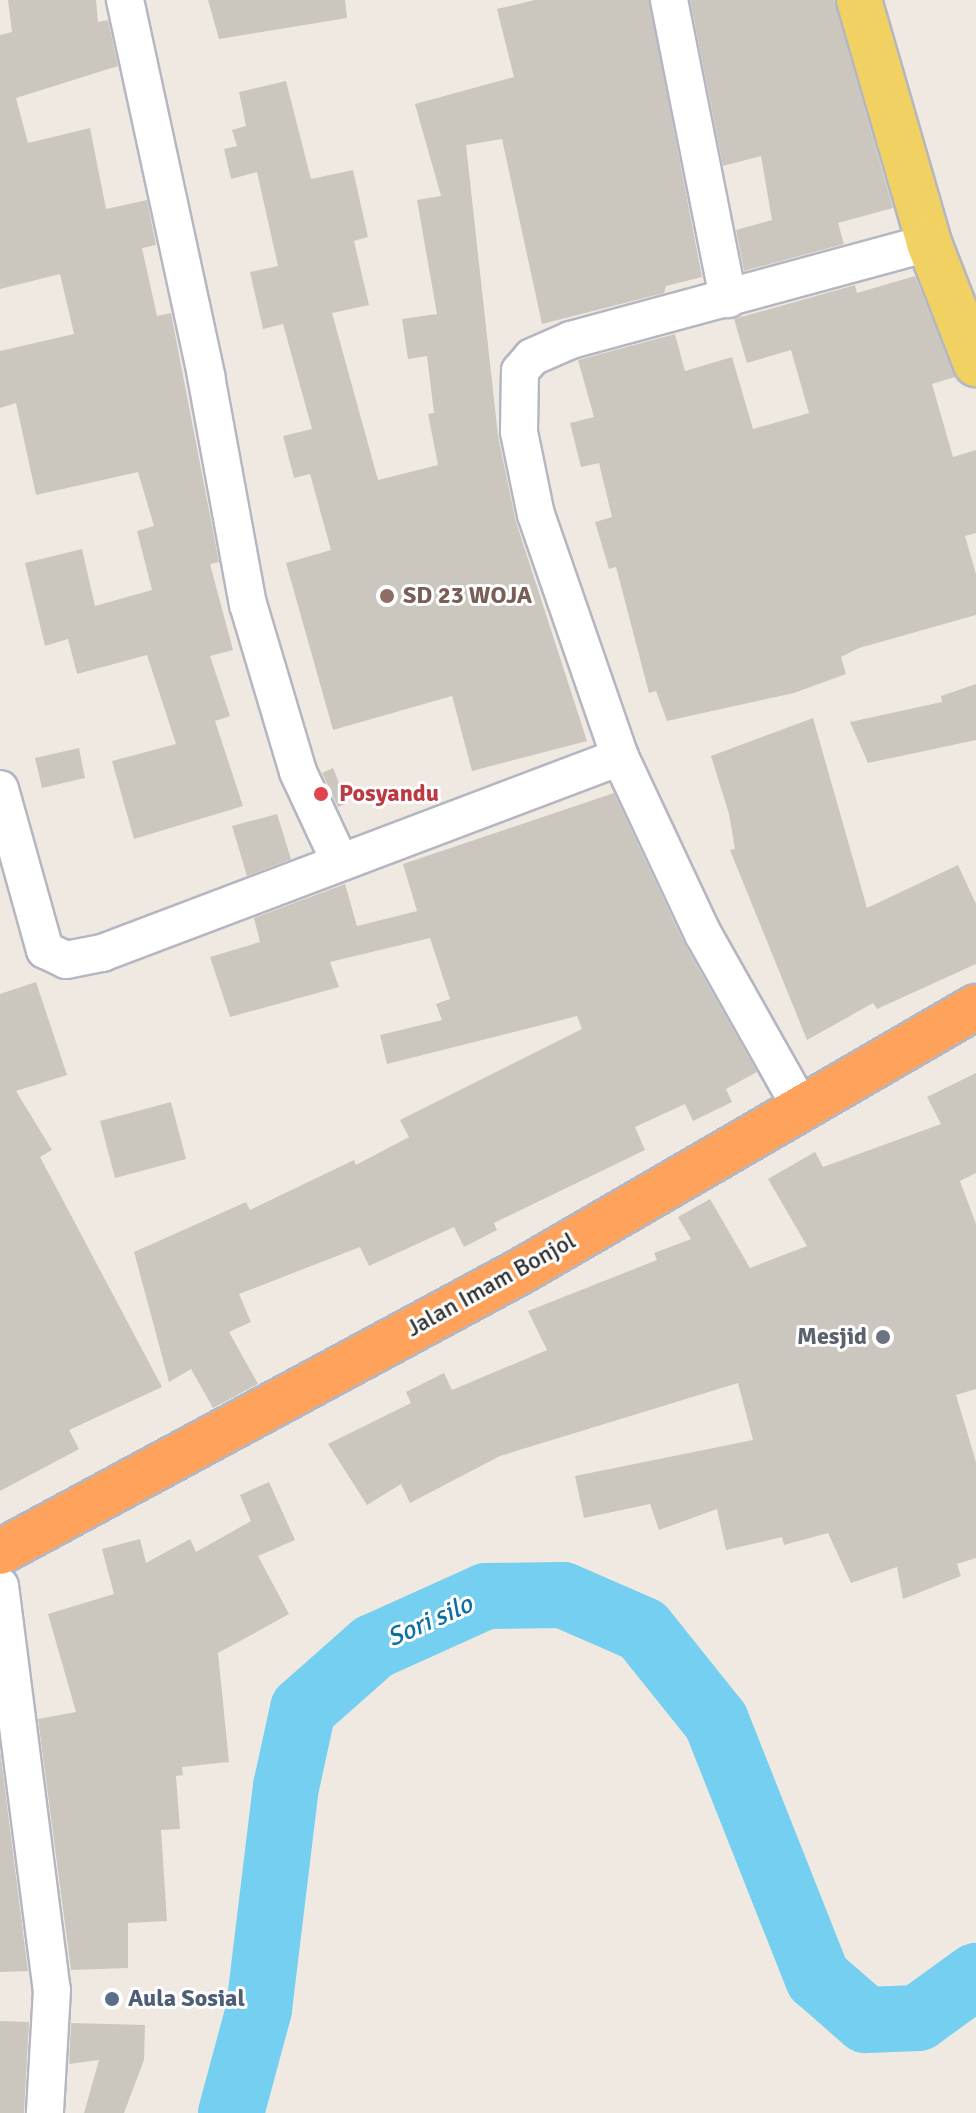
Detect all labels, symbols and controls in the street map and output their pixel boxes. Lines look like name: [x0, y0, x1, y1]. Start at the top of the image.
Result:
place label: SD 23 WOJA: [403, 582, 532, 610]
marker: SD 23 WOJA: [378, 587, 396, 605]
place label: Posyandu: [339, 780, 439, 808]
marker: Posyandu: [310, 783, 332, 805]
street label: Jalan Imam Bonjol: [401, 1227, 581, 1343]
place label: Mesjid: [797, 1323, 867, 1351]
marker: Mesjid: [874, 1328, 892, 1346]
water label: Sori silo: [382, 1589, 478, 1655]
place label: Aula Sosial: [128, 1985, 245, 2013]
marker: Aula Sosial: [103, 1990, 121, 2008]

